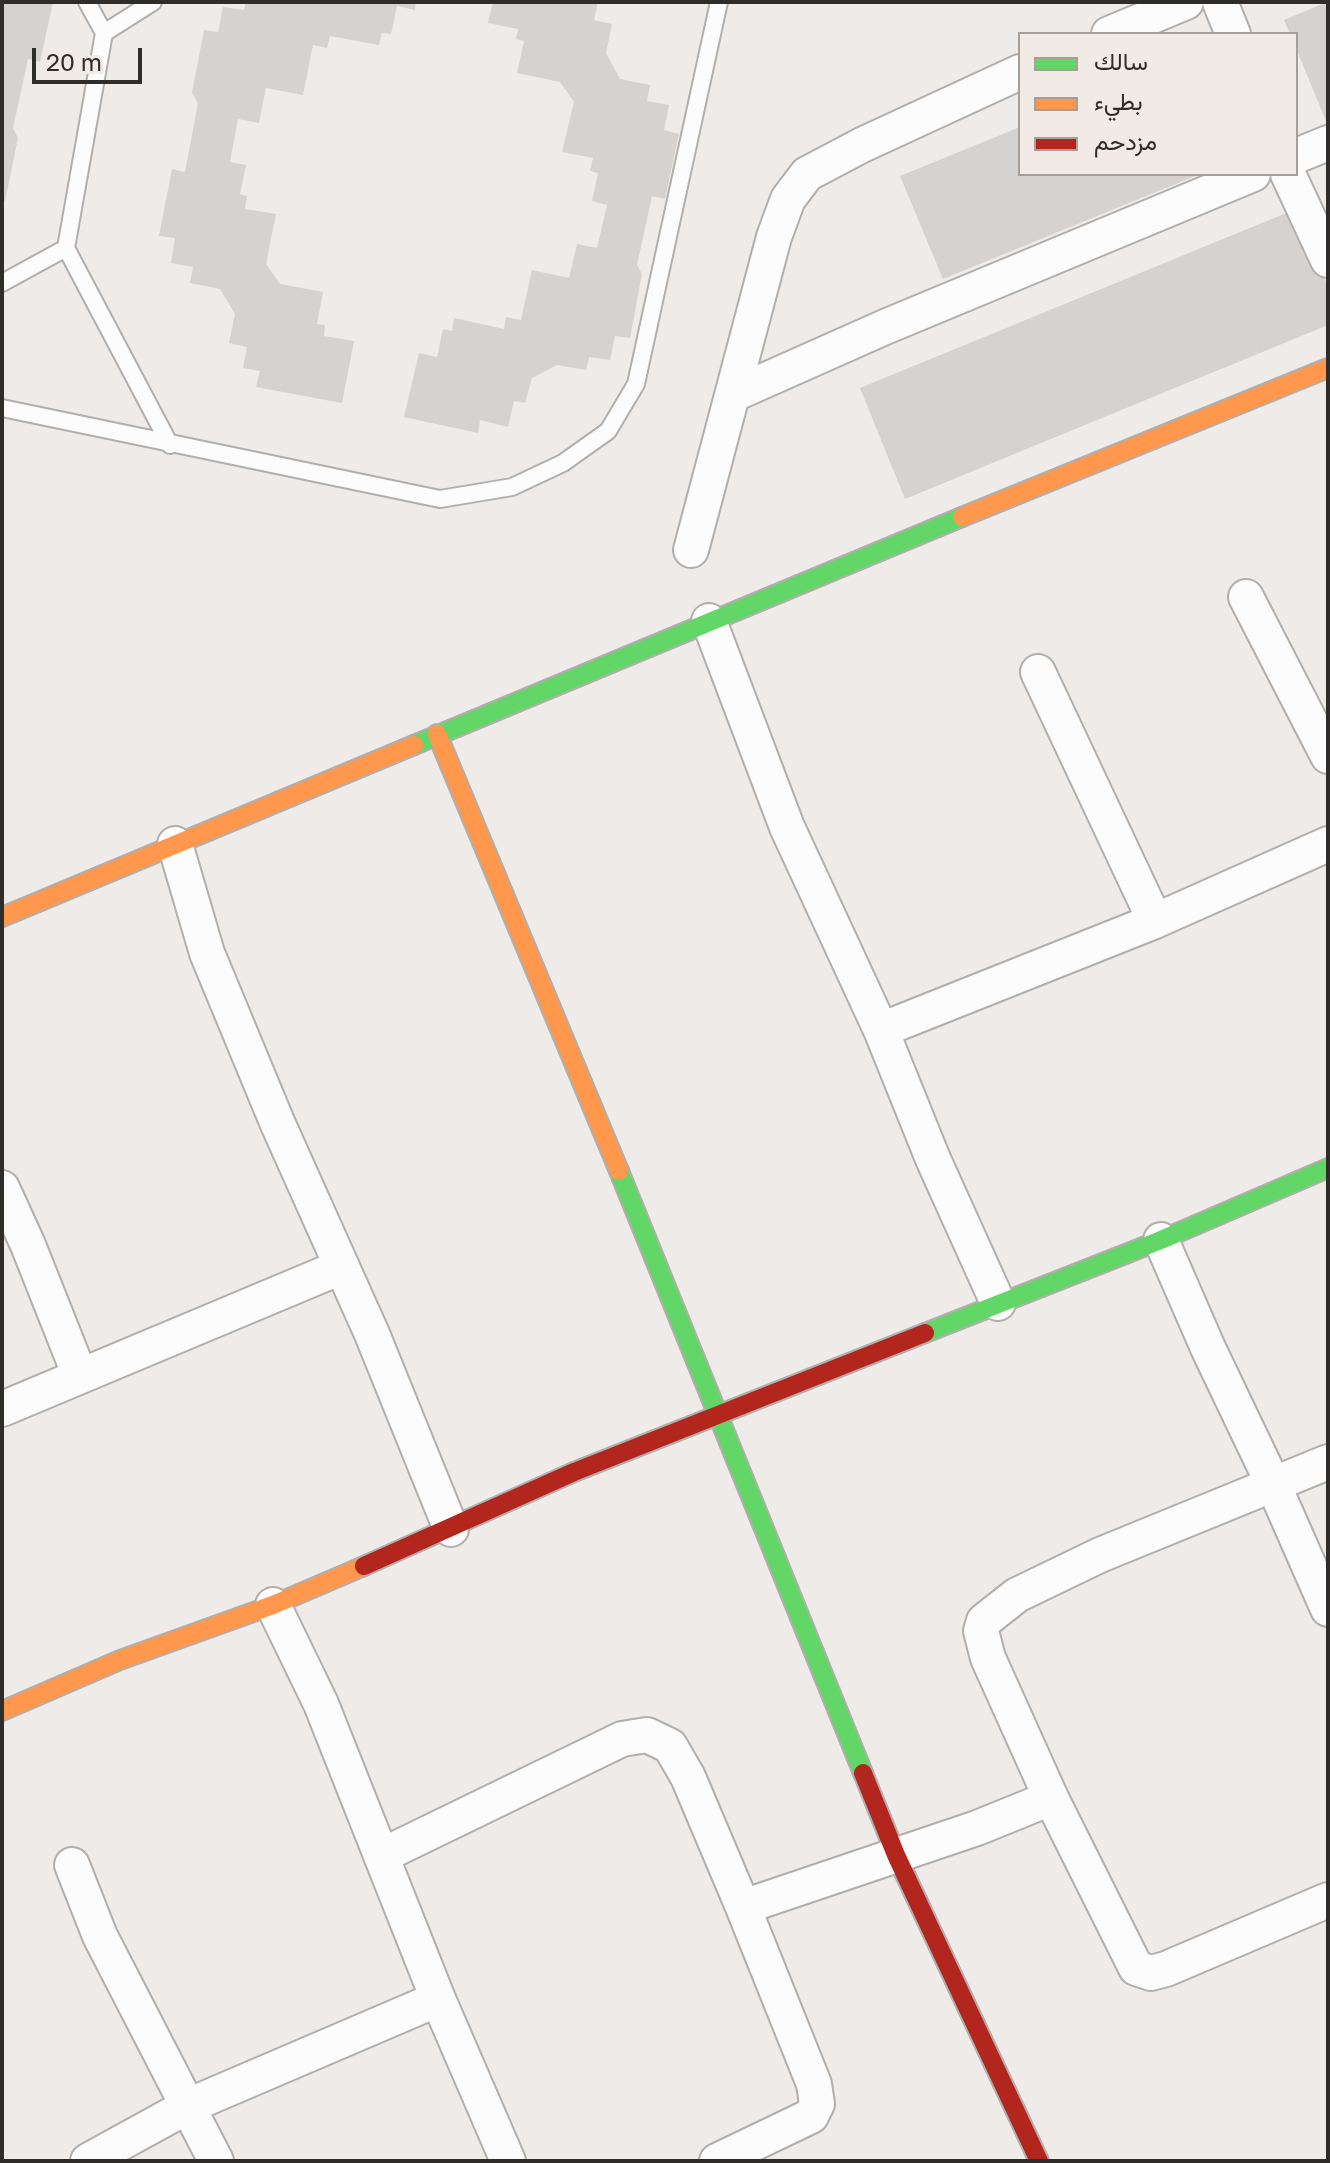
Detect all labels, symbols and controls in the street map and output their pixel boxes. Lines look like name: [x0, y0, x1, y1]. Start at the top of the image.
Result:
scale bar: [36, 32, 146, 82]
legend: [1018, 32, 1298, 176]
text: سالك: [1094, 46, 1148, 75]
text: 20 m: [46, 47, 102, 76]
text: بطيء: [1094, 86, 1143, 115]
text: مزدحم: [1094, 126, 1157, 155]

